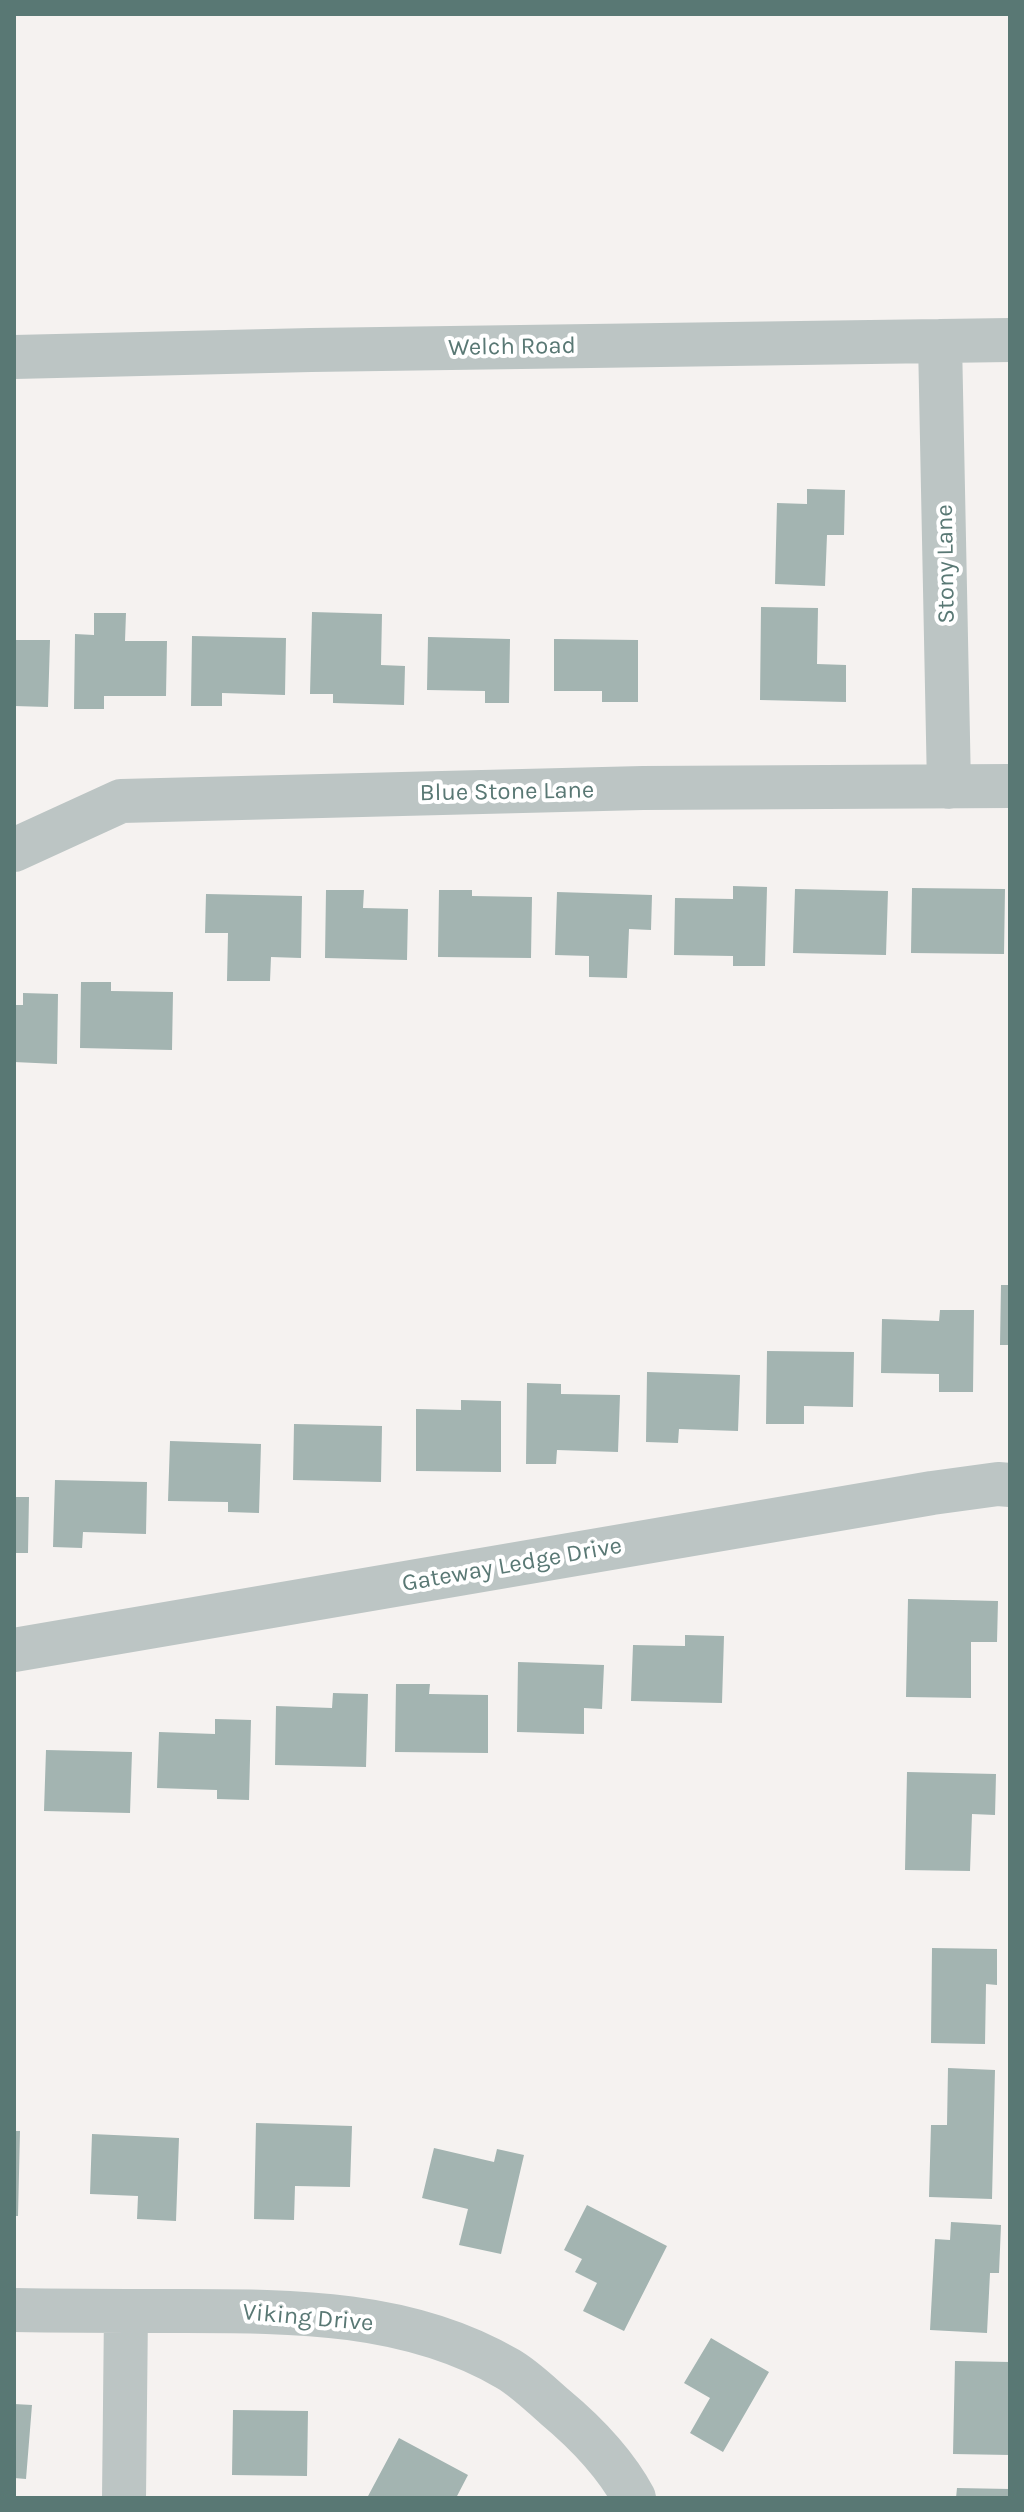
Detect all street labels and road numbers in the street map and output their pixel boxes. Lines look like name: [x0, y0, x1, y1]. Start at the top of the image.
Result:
street label: Welch Road: [448, 331, 576, 363]
street label: Stony Lane: [931, 504, 961, 624]
street label: Blue Stone Lane: [419, 776, 595, 808]
street label: Gateway Ledge Drive: [400, 1531, 624, 1599]
street label: Viking Drive: [241, 2298, 375, 2338]

